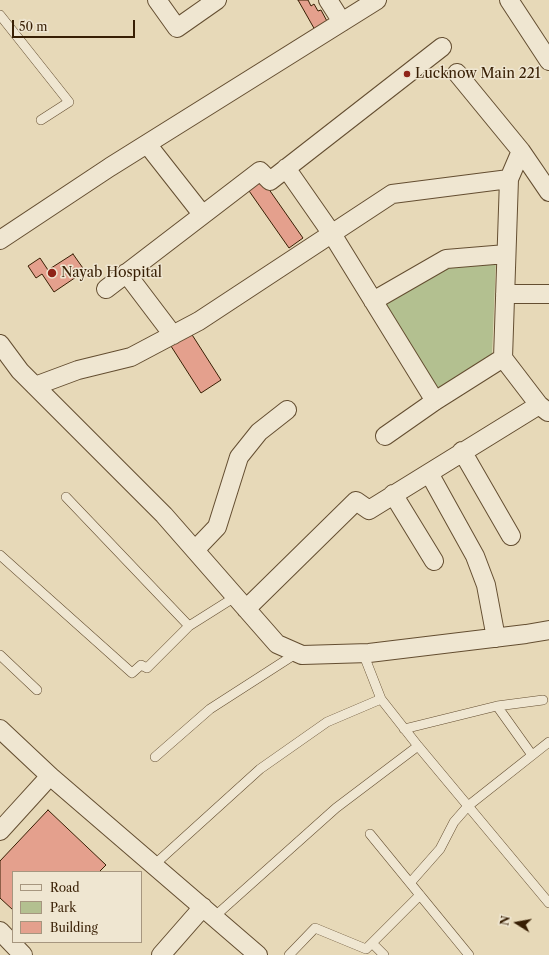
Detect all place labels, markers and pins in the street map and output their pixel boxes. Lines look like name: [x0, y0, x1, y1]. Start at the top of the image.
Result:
place label: Lucknow Main 221: [415, 66, 541, 82]
marker: Lucknow Main 221: [402, 69, 412, 79]
place label: Nayab Hospital: [61, 265, 162, 281]
marker: Nayab Hospital: [46, 267, 58, 279]

